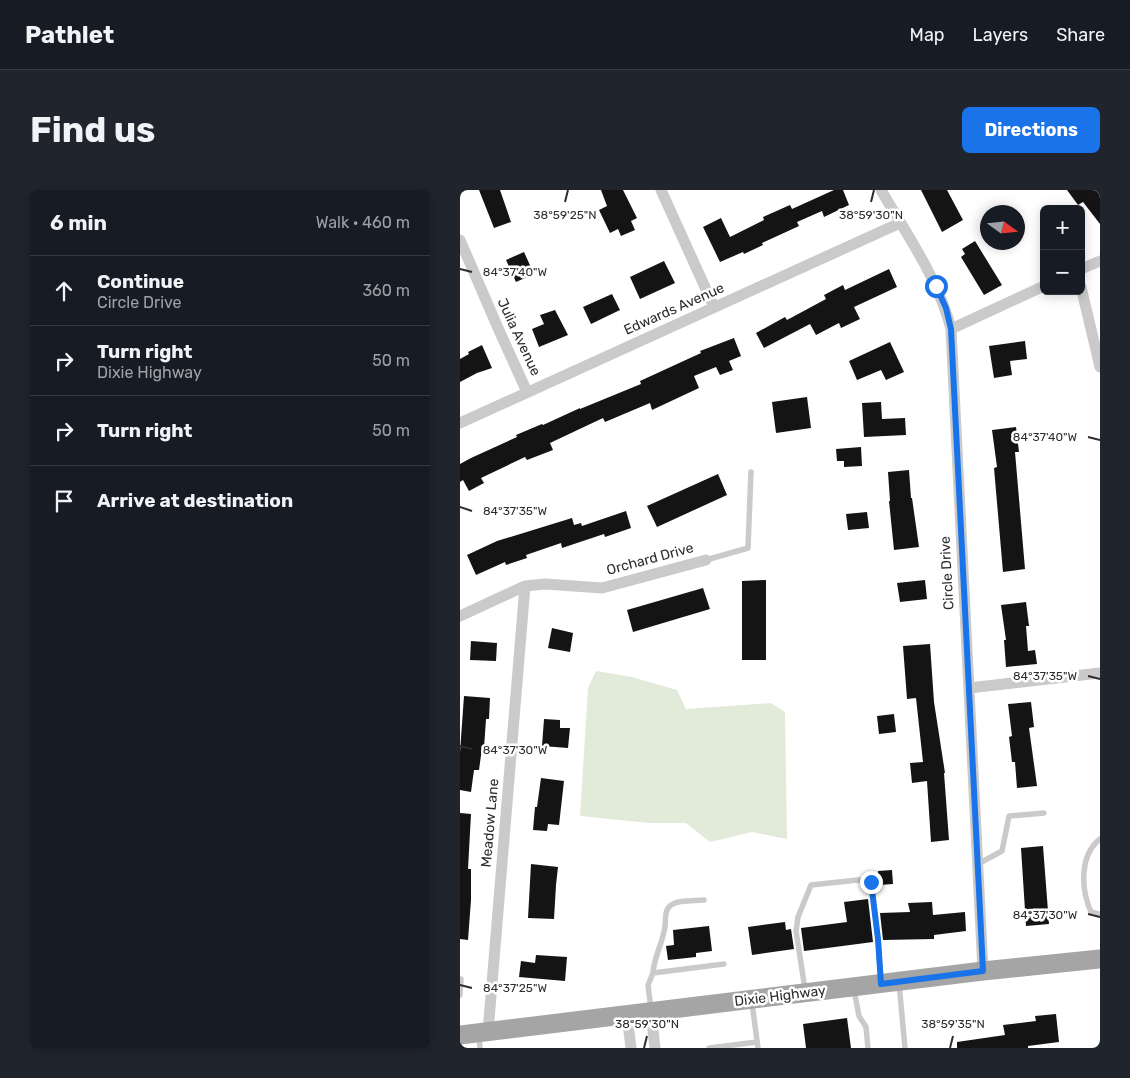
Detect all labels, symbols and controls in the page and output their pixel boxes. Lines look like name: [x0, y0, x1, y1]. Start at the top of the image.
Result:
text: Pathlet: [25, 21, 114, 49]
text: Map: [910, 24, 945, 46]
text: Layers: [973, 24, 1028, 46]
text: Share: [1056, 24, 1105, 46]
button: Directions: [962, 107, 1100, 153]
text: Find us: [30, 109, 155, 151]
north arrow: [980, 205, 1025, 250]
map controls: [1040, 205, 1085, 295]
button: +: [1040, 205, 1085, 250]
text: 38°59'25"N: [533, 208, 597, 222]
text: 38°59'30"N: [839, 208, 903, 222]
text: 6 min: [50, 210, 107, 235]
text: Walk · 460 m: [316, 213, 410, 232]
button: −: [1040, 250, 1085, 295]
text: 84°37'40"W: [483, 265, 548, 279]
text: Continue: [97, 270, 184, 293]
route start: [925, 275, 948, 298]
icon: ahead: [50, 277, 78, 305]
street label: Edwards Avenue: [621, 279, 727, 339]
text: 360 m: [362, 281, 410, 300]
text: Circle Drive: [97, 293, 182, 312]
street label: Julia Avenue: [494, 295, 544, 379]
text: Turn right: [97, 340, 192, 363]
icon: right: [50, 347, 78, 375]
text: 50 m: [372, 351, 410, 370]
text: Dixie Highway: [97, 363, 202, 382]
icon: right: [50, 417, 78, 445]
text: Turn right: [97, 419, 192, 442]
text: 50 m: [372, 421, 410, 440]
text: 84°37'40"W: [1013, 430, 1078, 444]
icon: arrive: [50, 487, 78, 515]
text: Arrive at destination: [97, 489, 293, 512]
text: 84°37'35"W: [483, 504, 547, 518]
street label: Circle Drive: [937, 535, 957, 610]
street label: Orchard Drive: [605, 539, 695, 579]
text: 84°37'35"W: [1013, 669, 1077, 683]
text: 84°37'30"W: [483, 743, 548, 757]
street label: Meadow Lane: [478, 778, 502, 868]
route end: [860, 871, 883, 894]
text: 84°37'30"W: [1013, 908, 1078, 922]
text: 84°37'25"W: [483, 981, 547, 995]
street label: Dixie Highway: [733, 982, 827, 1010]
text: 38°59'30"N: [615, 1017, 679, 1031]
text: 38°59'35"N: [921, 1017, 985, 1031]

